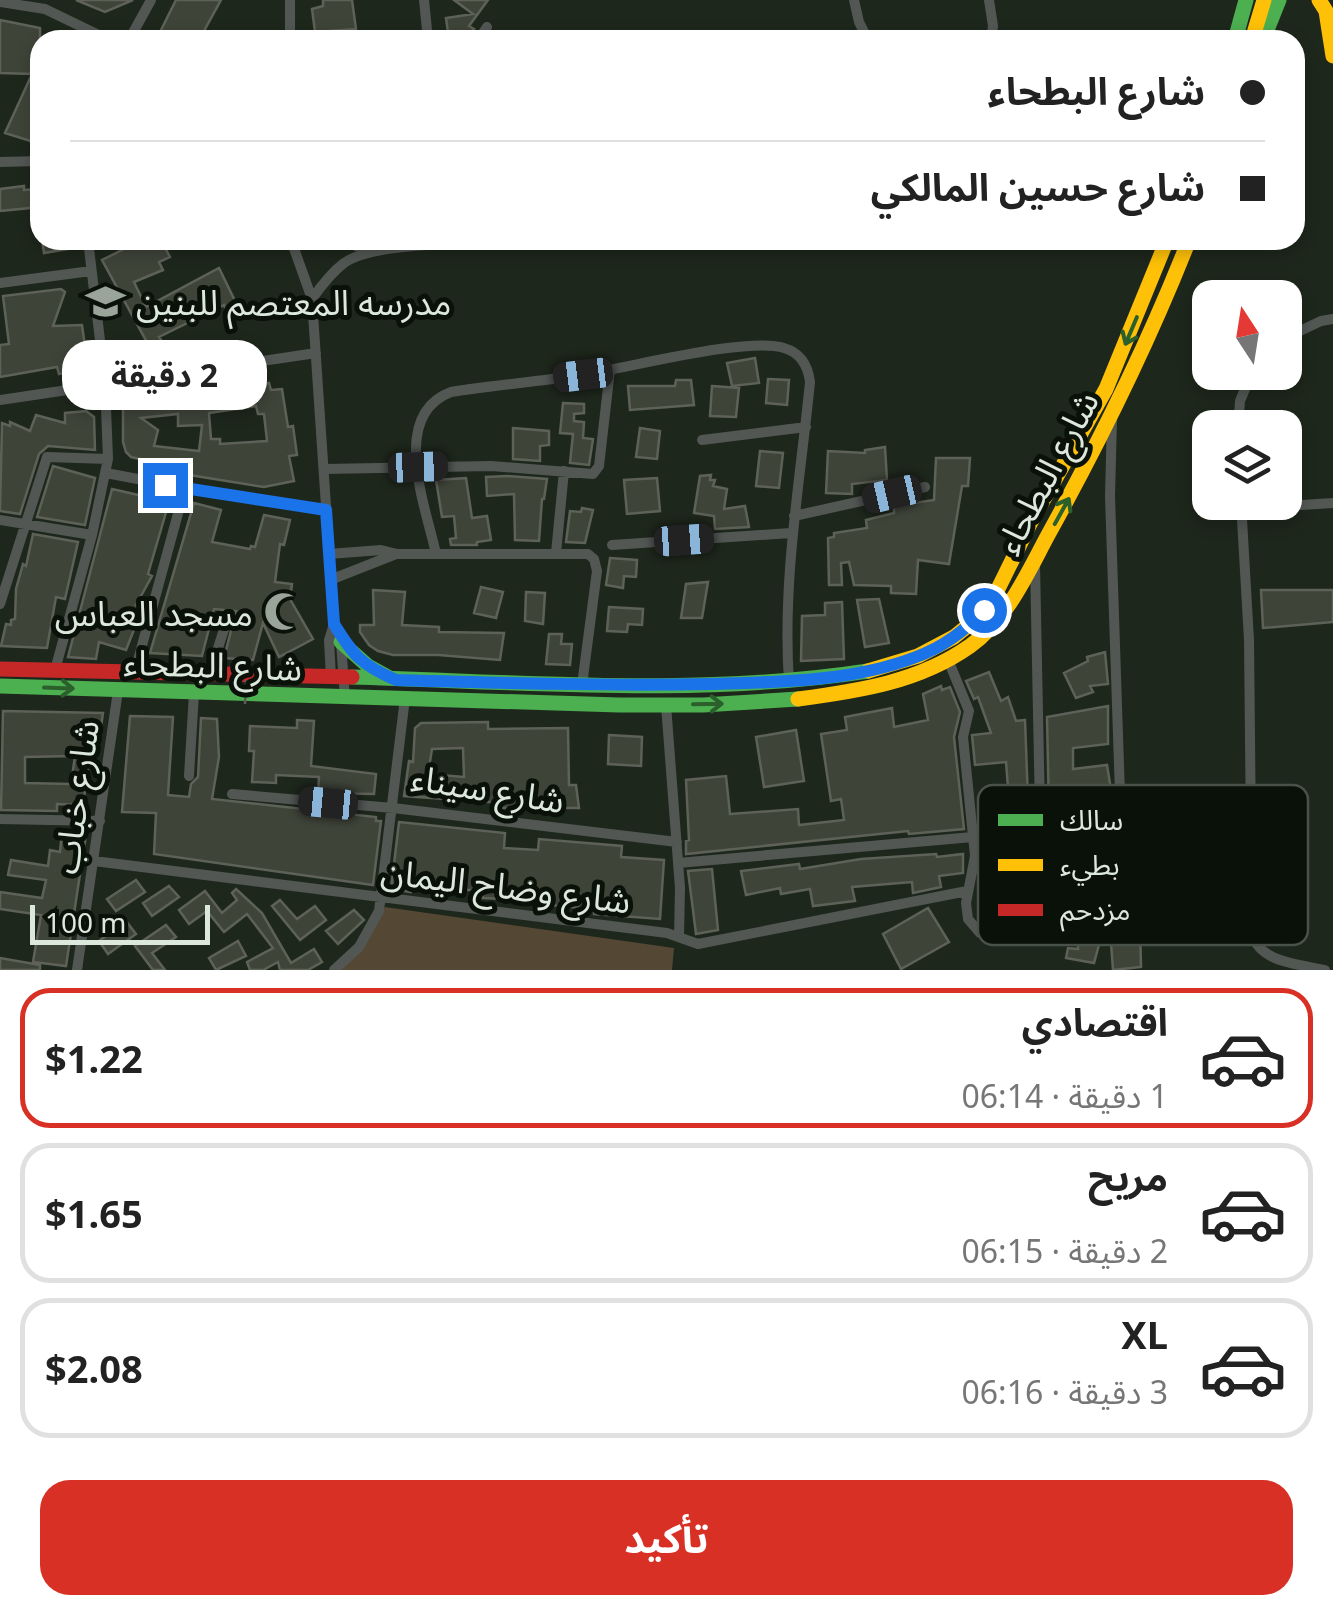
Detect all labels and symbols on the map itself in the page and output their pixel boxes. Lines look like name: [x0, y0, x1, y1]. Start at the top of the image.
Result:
place label: مدرسه المعتصم للبنين: [136, 278, 452, 330]
school or university icon: مدرسه المعتصم للبنين: [85, 280, 127, 322]
north arrow: [1192, 280, 1302, 390]
one-way arrow: [1121, 315, 1139, 346]
callout: 2 دقيقة: [62, 340, 268, 410]
car: [551, 356, 615, 394]
street label: شارع البطحاء: [983, 382, 1112, 564]
car: [387, 451, 449, 483]
route end: [143, 463, 188, 508]
car: [859, 473, 925, 515]
one-way arrow: [1052, 497, 1072, 526]
car: [653, 523, 715, 557]
route start: [962, 588, 1007, 633]
place label: مسجد العباس: [55, 589, 253, 636]
mosque icon: مسجد العباس: [262, 591, 304, 633]
street label: شارع البطحاء: [123, 637, 303, 695]
one-way arrow: [42, 679, 74, 698]
one-way arrow: [692, 694, 724, 713]
street label: شارع خباب: [41, 717, 113, 878]
street label: شارع سيناء: [407, 753, 568, 827]
car: [297, 785, 359, 821]
legend: [978, 785, 1308, 945]
text: سالك: [1060, 800, 1123, 838]
text: بطيء: [1060, 845, 1120, 886]
street label: شارع وضاح اليمان: [378, 846, 633, 928]
text: مزدحم: [1060, 890, 1131, 932]
scale bar: [30, 900, 210, 944]

